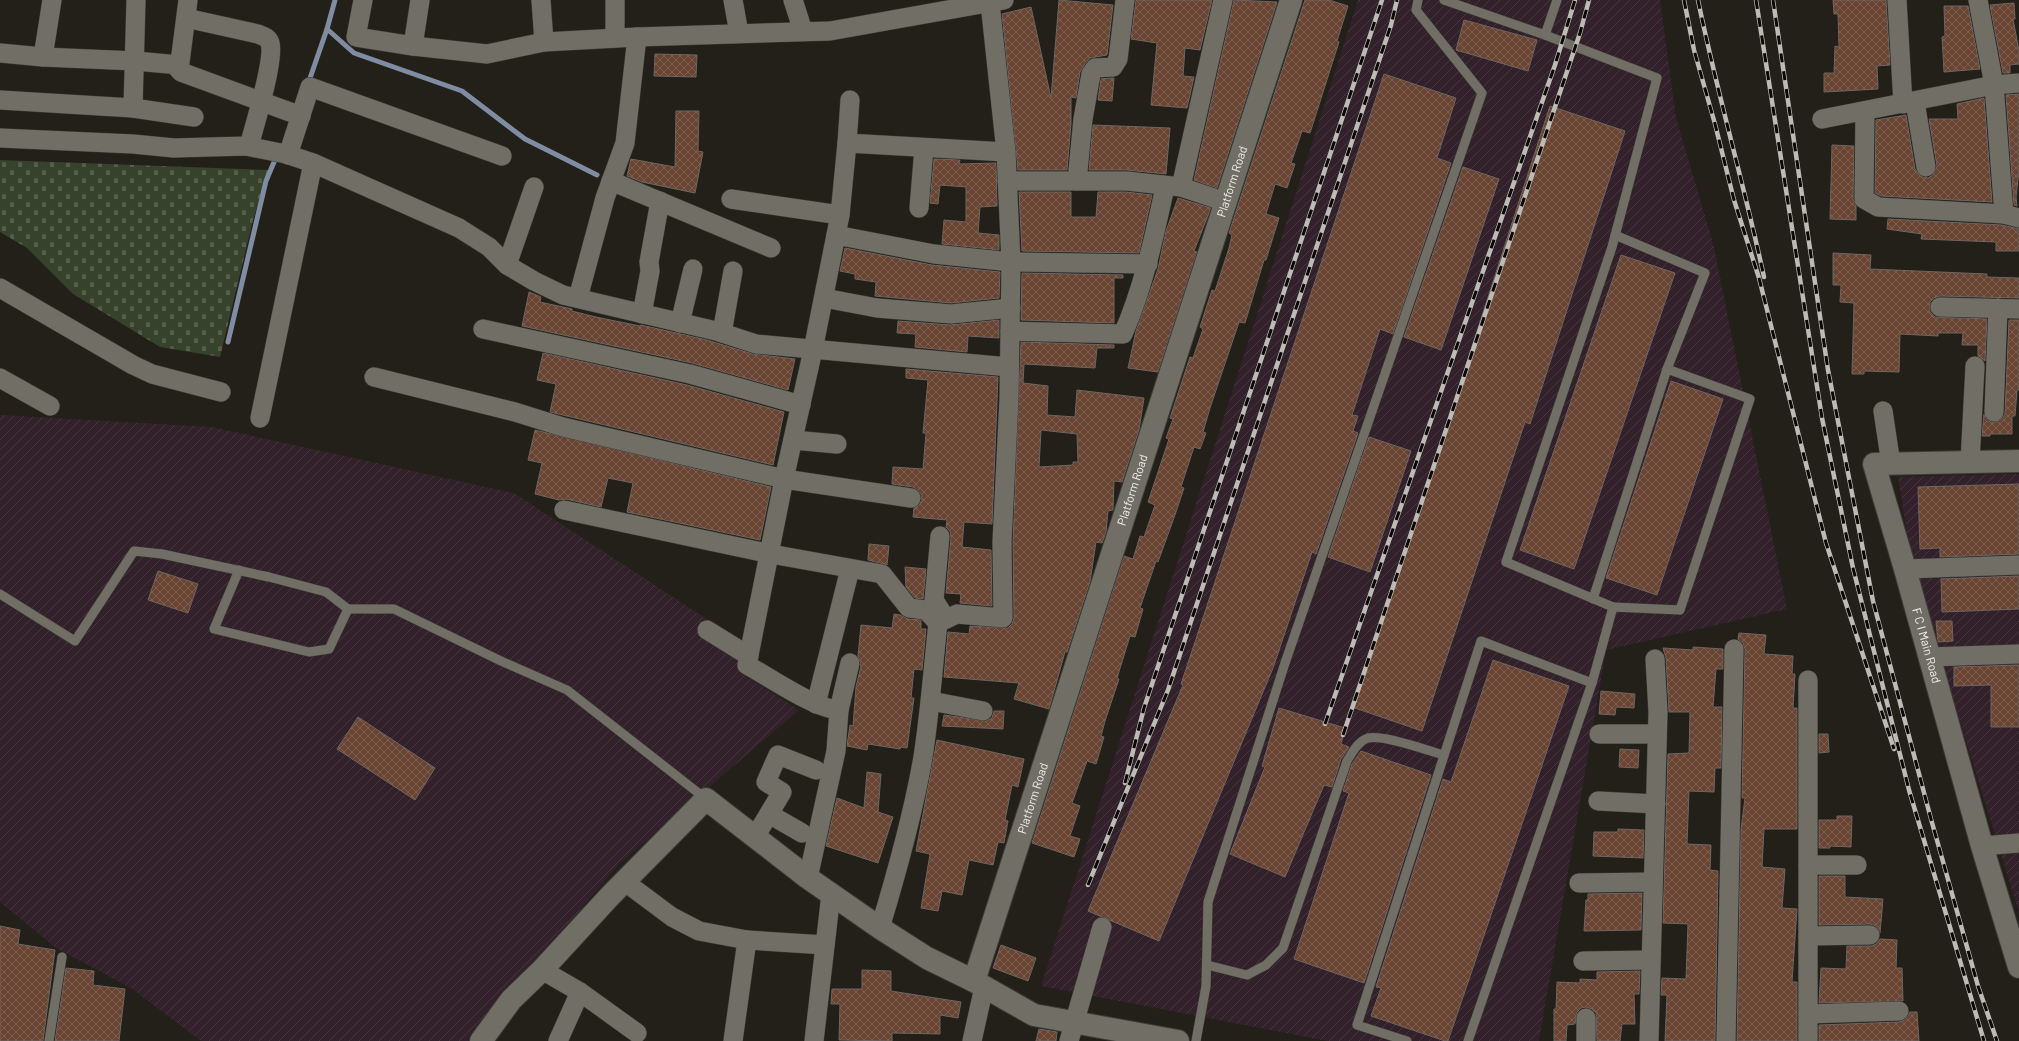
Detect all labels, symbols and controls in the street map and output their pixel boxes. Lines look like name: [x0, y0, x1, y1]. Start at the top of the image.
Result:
street label: Platform Road: [1213, 144, 1249, 219]
street label: Platform Road: [1114, 452, 1150, 527]
street label: F C I Main Road: [1910, 606, 1944, 685]
street label: Platform Road: [1014, 761, 1050, 835]

